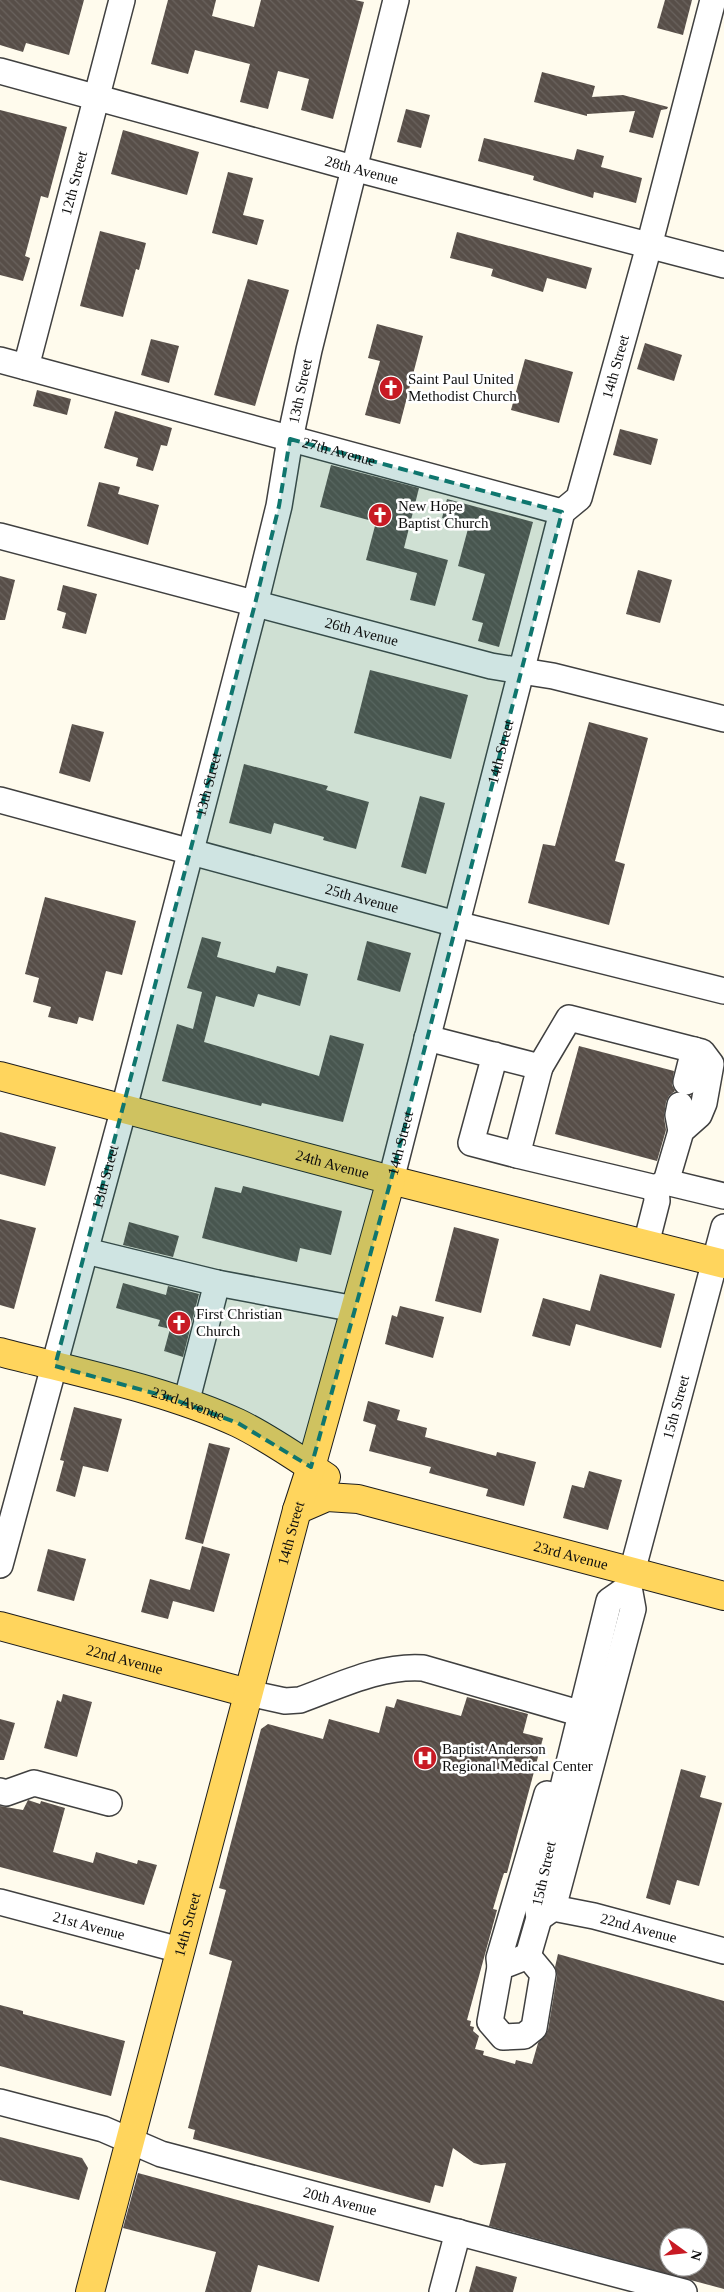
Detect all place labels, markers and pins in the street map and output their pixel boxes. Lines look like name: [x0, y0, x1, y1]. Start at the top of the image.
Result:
place label: Saint Paul United Methodist Church: [408, 371, 517, 404]
church icon: Saint Paul United Methodist Church: [378, 375, 404, 401]
place label: New Hope Baptist Church: [398, 498, 489, 531]
church icon: New Hope Baptist Church: [367, 502, 393, 528]
place label: First Christian Church: [196, 1306, 283, 1339]
church icon: First Christian Church: [166, 1310, 192, 1336]
place label: Baptist Anderson Regional Medical Center: [442, 1741, 593, 1774]
hospital icon: Baptist Anderson Regional Medical Center: [412, 1745, 438, 1771]

